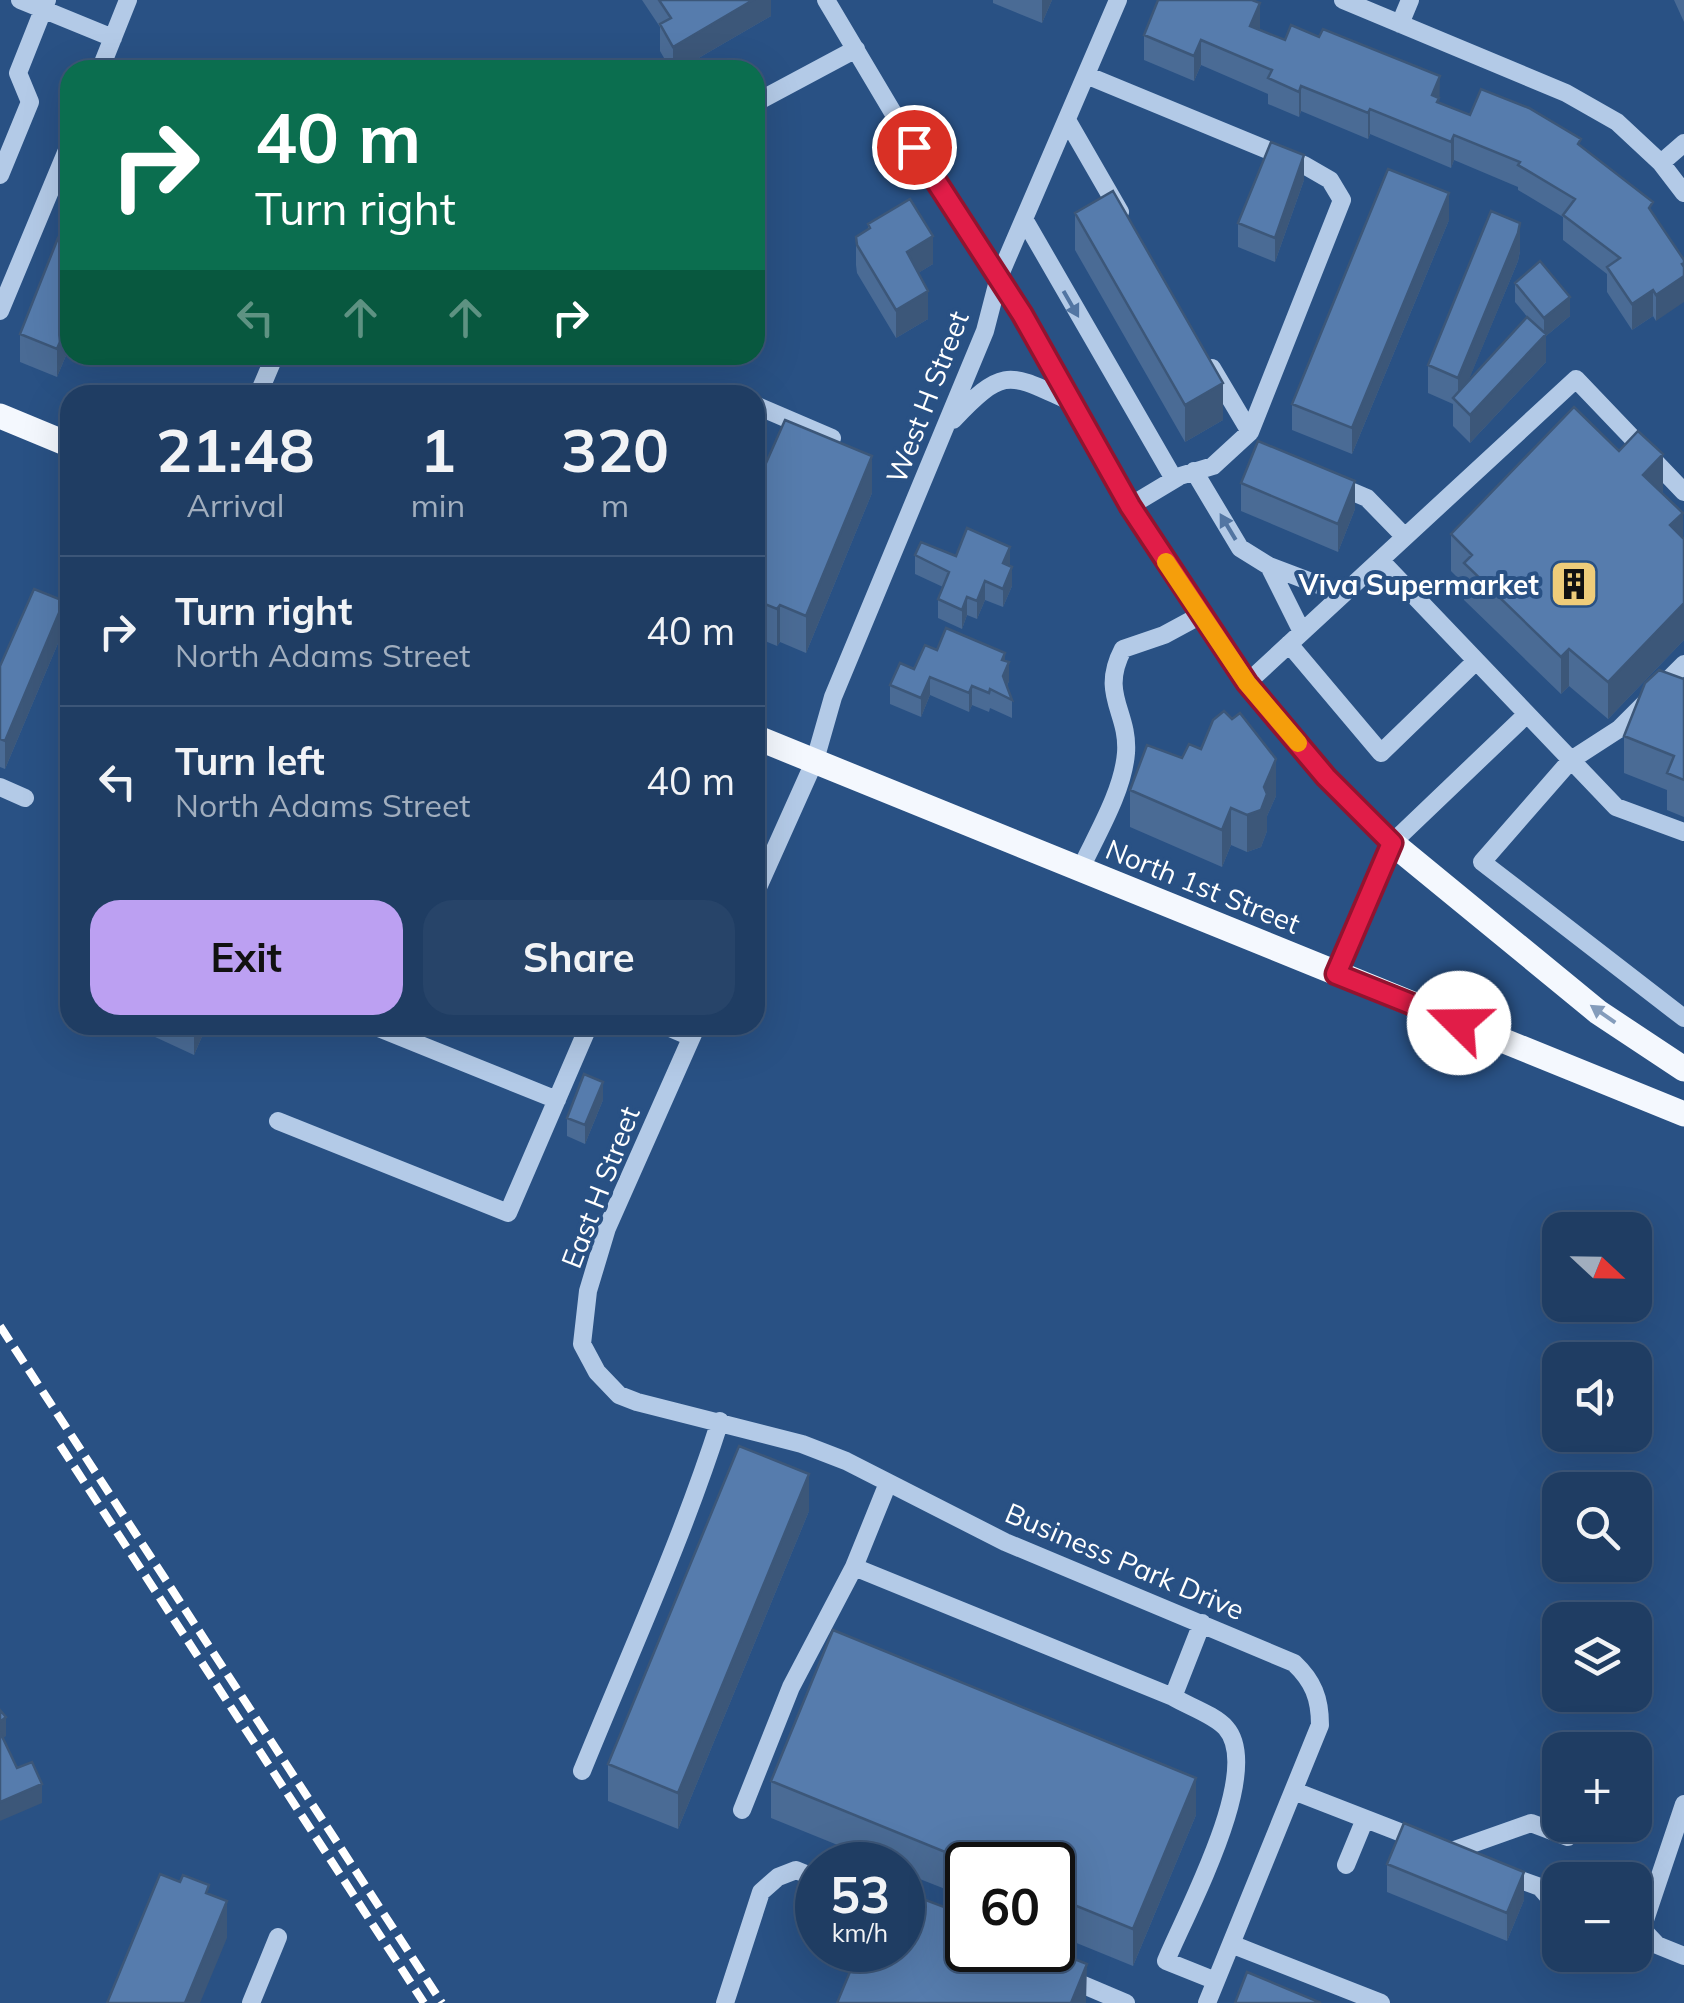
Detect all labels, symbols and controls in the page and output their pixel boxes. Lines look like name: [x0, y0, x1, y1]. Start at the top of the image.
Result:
text: 40 m: [255, 93, 421, 181]
icon: right: [90, 100, 220, 230]
pin: [872, 105, 957, 190]
icon: arrive: [887, 120, 942, 175]
text: Turn right: [255, 180, 456, 236]
icon: left: [228, 290, 283, 345]
icon: ahead: [333, 290, 388, 345]
icon: ahead: [438, 290, 493, 345]
icon: right: [543, 290, 598, 345]
one-way arrow: [1062, 290, 1079, 318]
street label: West H Street: [878, 306, 976, 488]
text: 21:48: [156, 412, 315, 487]
text: 1: [420, 412, 456, 487]
text: 320: [561, 412, 669, 487]
text: Arrival: [186, 485, 284, 525]
text: min: [411, 485, 465, 525]
text: m: [601, 485, 629, 525]
one-way arrow: [1220, 513, 1237, 541]
building icon: Viva Supermarket: [1548, 558, 1600, 610]
place label: Viva Supermarket: [1297, 567, 1539, 602]
text: Turn right: [175, 587, 352, 635]
icon: right: [90, 604, 145, 659]
text: 40 m: [646, 607, 735, 655]
text: North Adams Street: [175, 635, 471, 675]
text: Turn left: [175, 737, 325, 785]
icon: left: [90, 754, 145, 809]
text: 40 m: [646, 757, 735, 805]
text: North Adams Street: [175, 785, 471, 825]
street label: North 1st Street: [1101, 831, 1305, 941]
button: Exit: [90, 900, 403, 1015]
button: Share: [423, 900, 735, 1015]
position arrow: [1407, 971, 1511, 1075]
one-way arrow: [1590, 1005, 1616, 1025]
street label: East H Street: [553, 1101, 647, 1273]
north arrow: [1542, 1212, 1652, 1322]
map controls: [1542, 1212, 1652, 1972]
button: sound: [1542, 1342, 1652, 1452]
button: search: [1542, 1472, 1652, 1582]
street label: Business Park Drive: [1000, 1495, 1250, 1627]
button: layers: [1542, 1602, 1652, 1712]
button: +: [1542, 1732, 1652, 1842]
speed limit sign: 60: [945, 1842, 1075, 1972]
button: −: [1542, 1862, 1652, 1972]
text: 53: [830, 1863, 890, 1926]
text: km/h: [832, 1917, 888, 1948]

